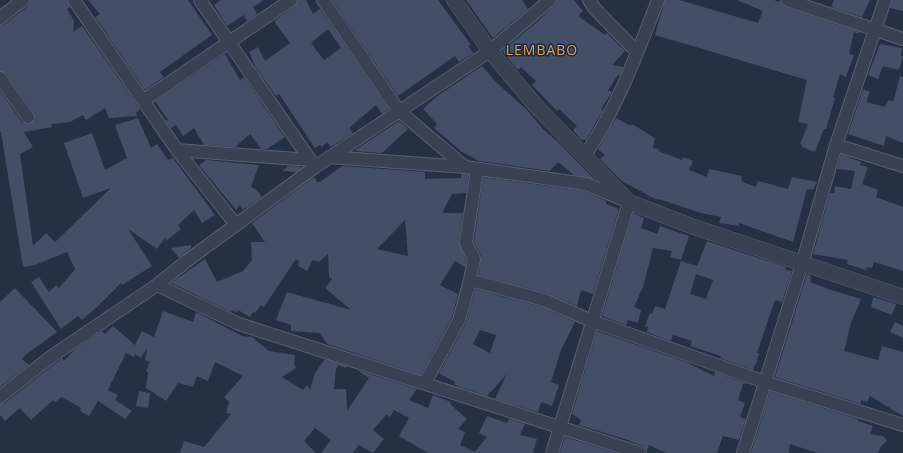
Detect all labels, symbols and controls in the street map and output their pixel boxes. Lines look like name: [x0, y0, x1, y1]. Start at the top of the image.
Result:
district label: LEMBABO: [506, 40, 578, 59]

